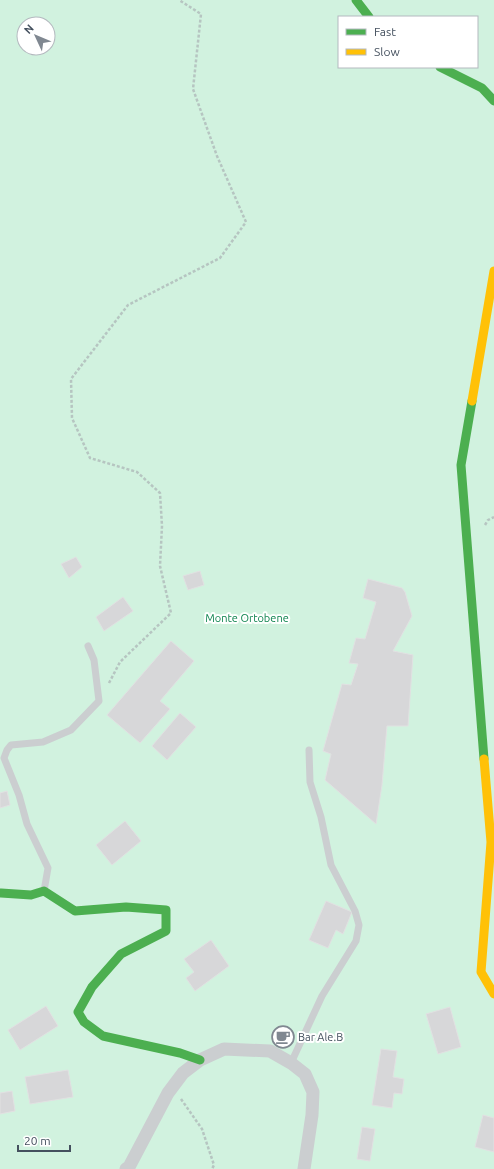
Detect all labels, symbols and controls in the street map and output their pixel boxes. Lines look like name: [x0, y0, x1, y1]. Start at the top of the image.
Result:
north arrow: [16, 16, 56, 56]
legend: [338, 16, 478, 68]
text: N: [22, 22, 36, 36]
text: Fast: [374, 25, 396, 38]
text: Slow: [374, 45, 400, 58]
park label: Monte Ortobene: [205, 612, 289, 624]
cafe icon: Bar Ale.B: [270, 1024, 296, 1050]
place label: Bar Ale.B: [298, 1031, 343, 1043]
scale bar: [18, 1127, 70, 1153]
text: 20 m: [24, 1134, 51, 1147]

